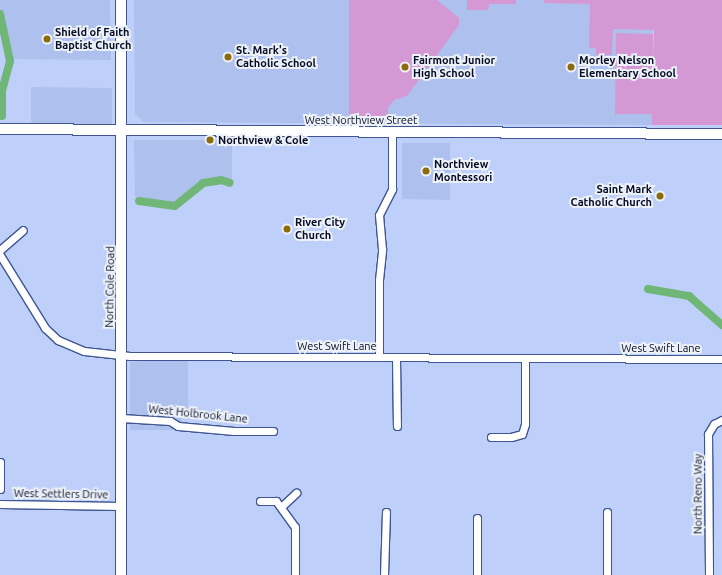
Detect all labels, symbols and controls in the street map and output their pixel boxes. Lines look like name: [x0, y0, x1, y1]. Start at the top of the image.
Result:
place label: Shield of Faith Baptist Church: [55, 26, 131, 52]
marker: Shield of Faith Baptist Church: [42, 34, 52, 44]
place label: St. Mark's Catholic School: [236, 44, 316, 70]
marker: St. Mark's Catholic School: [223, 52, 233, 62]
place label: Fairmont Junior High School: [413, 54, 495, 80]
place label: Morley Nelson Elementary School: [579, 54, 676, 80]
marker: Fairmont Junior High School: [400, 62, 410, 72]
marker: Morley Nelson Elementary School: [566, 62, 576, 72]
street label: West Northview Street: [305, 113, 417, 127]
place label: Northview & Cole: [218, 133, 308, 147]
marker: Northview & Cole: [205, 135, 215, 145]
place label: Northview Montessori: [434, 158, 492, 184]
marker: Northview Montessori: [421, 166, 431, 176]
place label: Saint Mark Catholic Church: [571, 183, 652, 209]
marker: Saint Mark Catholic Church: [655, 191, 665, 201]
place label: River City Church: [295, 216, 345, 242]
marker: River City Church: [282, 224, 292, 234]
street label: North Cole Road: [103, 246, 117, 328]
street label: West Swift Lane: [297, 339, 377, 353]
street label: West Swift Lane: [621, 341, 701, 355]
street label: West Holbrook Lane: [148, 402, 248, 426]
street label: North Reno Way: [691, 454, 705, 534]
street label: West Settlers Drive: [14, 487, 108, 501]

